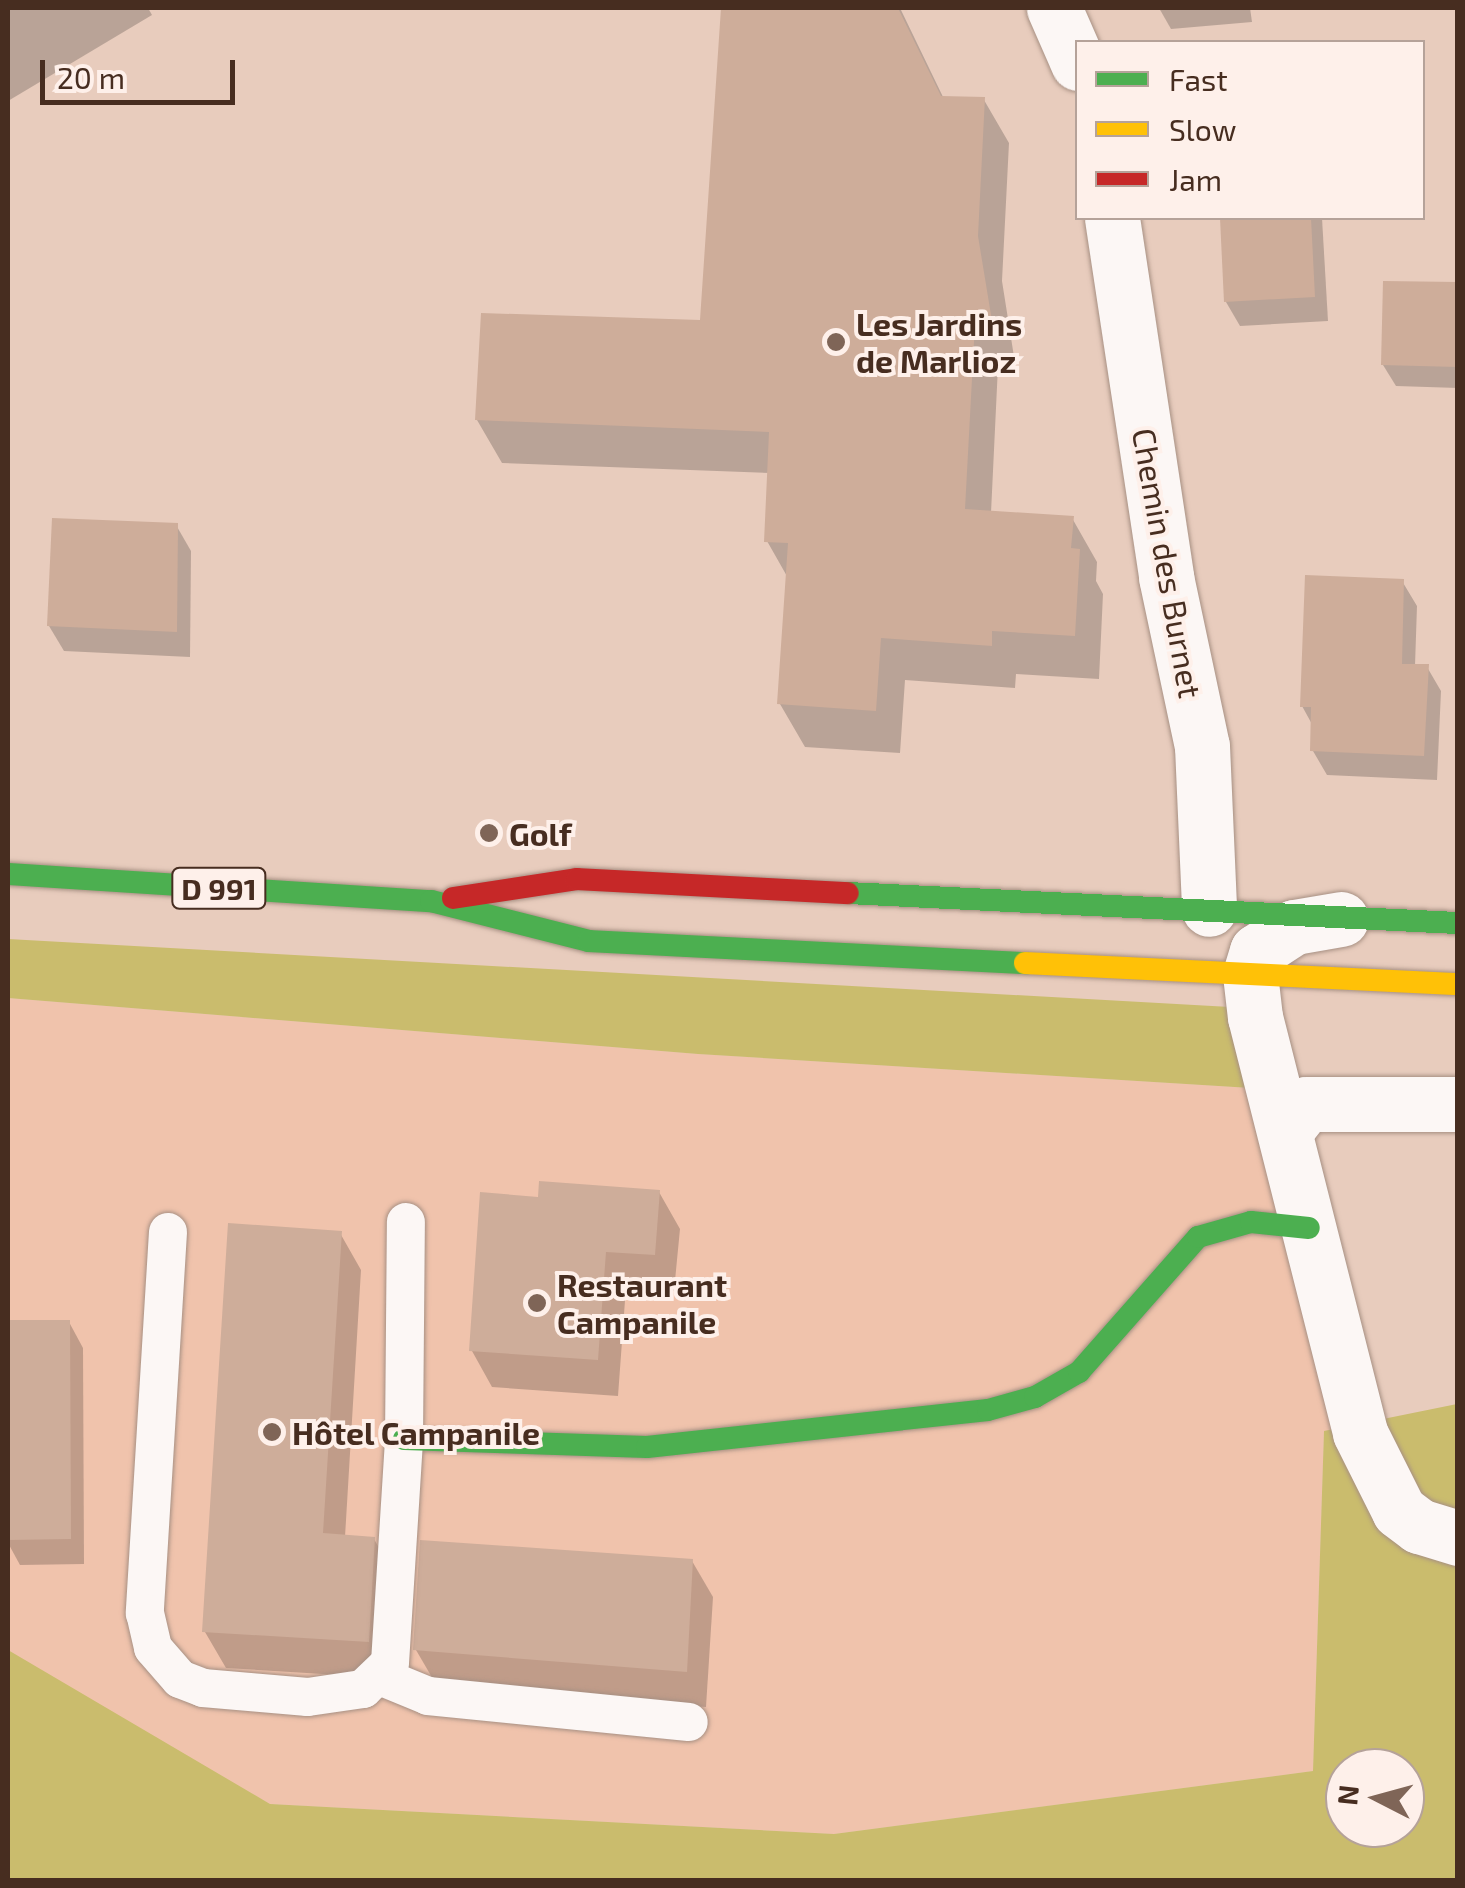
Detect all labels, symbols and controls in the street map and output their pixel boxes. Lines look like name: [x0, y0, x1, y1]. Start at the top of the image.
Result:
scale bar: [45, 40, 240, 102]
legend: [1075, 40, 1425, 220]
text: 20 m: [57, 59, 125, 95]
text: Fast: [1169, 61, 1228, 97]
text: Slow: [1169, 111, 1236, 147]
text: Jam: [1169, 161, 1222, 197]
place label: Les Jardins de Marlioz: [856, 305, 1023, 380]
marker: Les Jardins de Marlioz: [825, 331, 847, 353]
street label: Chemin des Burnet: [1125, 425, 1211, 701]
place label: Golf: [509, 814, 572, 852]
marker: Golf: [478, 822, 500, 844]
road number: D 991: [169, 863, 269, 913]
place label: Restaurant Campanile: [557, 1266, 727, 1341]
marker: Restaurant Campanile: [526, 1292, 548, 1314]
place label: Hôtel Campanile: [292, 1413, 541, 1451]
marker: Hôtel Campanile: [261, 1421, 283, 1443]
north arrow: [1325, 1748, 1425, 1848]
text: N: [1329, 1783, 1365, 1807]

